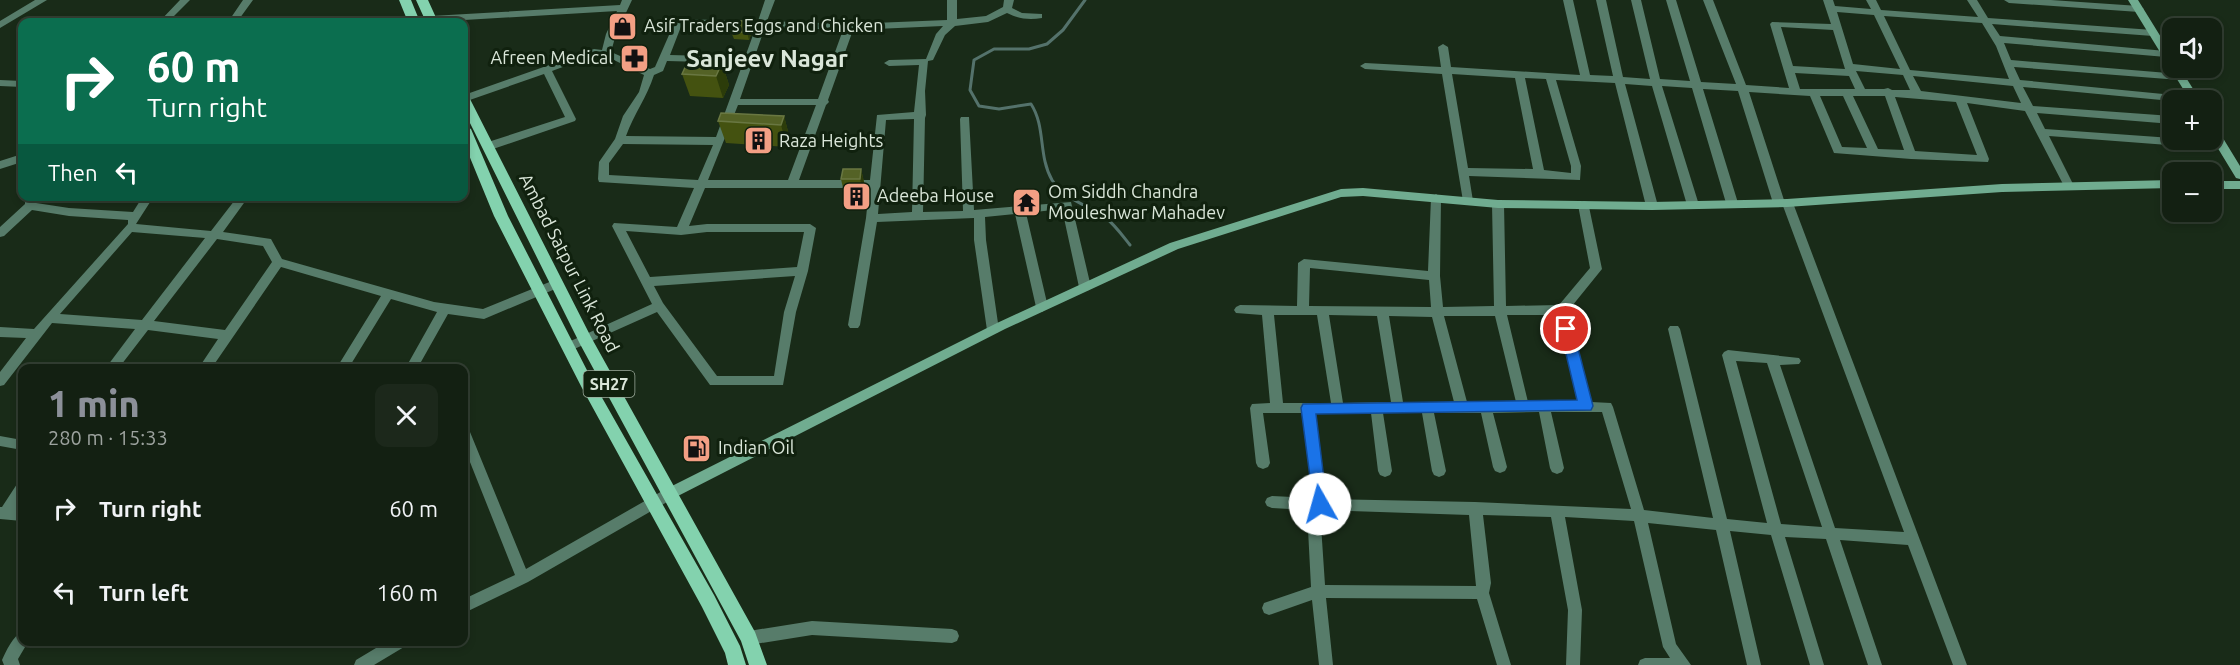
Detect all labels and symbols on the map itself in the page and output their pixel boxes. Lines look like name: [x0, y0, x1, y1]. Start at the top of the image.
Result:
shop icon: Asif Traders Eggs and Chicken: [607, 10, 639, 42]
place label: Asif Traders Eggs and Chicken: [644, 15, 884, 35]
pharmacy icon: Afreen Medical: [618, 42, 650, 74]
district label: Sanjeev Nagar: [686, 45, 848, 72]
place label: Afreen Medical: [491, 47, 613, 67]
building icon: Raza Heights: [742, 125, 774, 157]
place label: Raza Heights: [779, 130, 884, 150]
street label: Ambad Satpur Link Road: [516, 170, 624, 355]
building icon: Adeeba House: [840, 180, 872, 212]
place label: Om Siddh Chandra Mouleshwar Mahadev: [1048, 181, 1225, 222]
place label: Adeeba House: [877, 185, 994, 205]
temple icon: Om Siddh Chandra Mouleshwar Mahadev: [1011, 186, 1043, 218]
pin: [1540, 303, 1591, 354]
road number: SH27: [584, 371, 634, 397]
fuel station icon: Indian Oil: [681, 432, 713, 464]
place label: Indian Oil: [718, 437, 795, 457]
position arrow: [1288, 472, 1352, 536]

